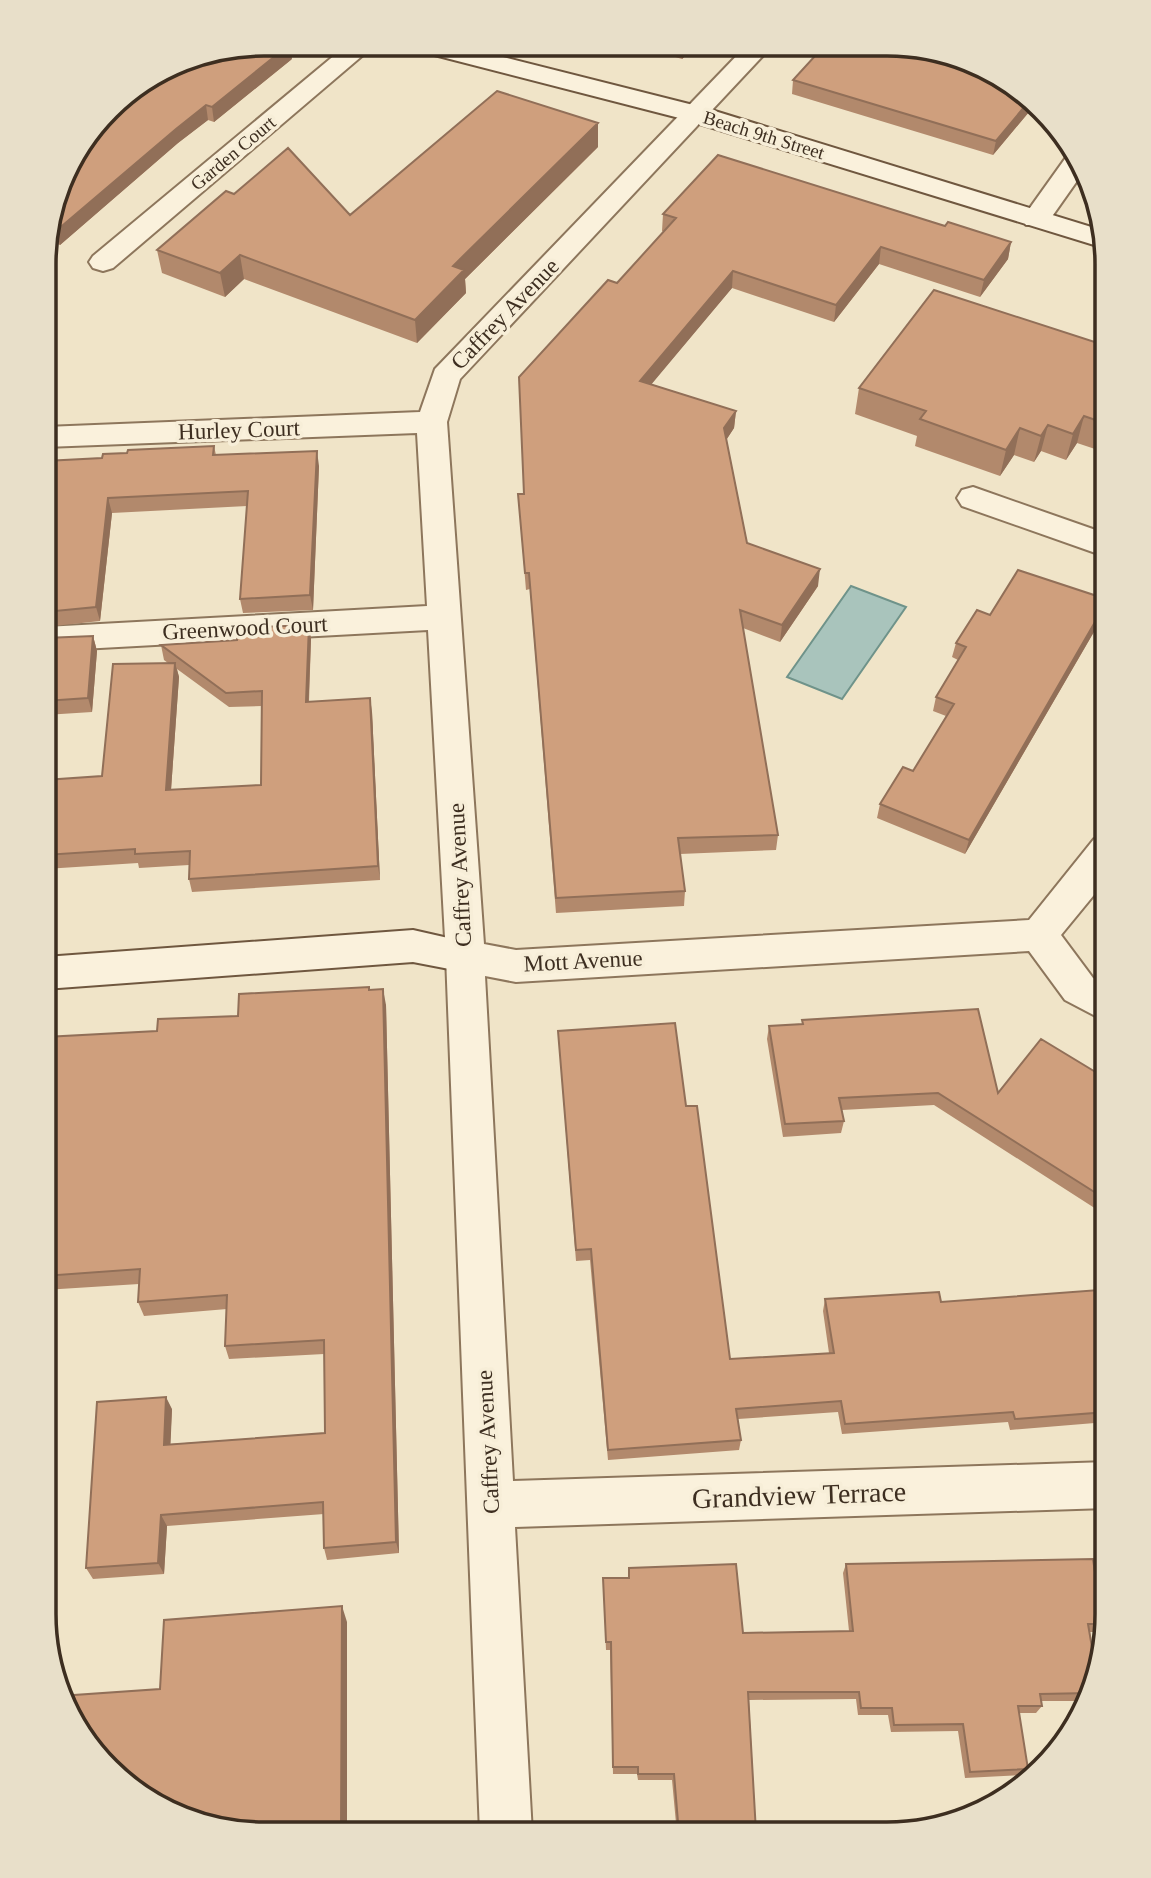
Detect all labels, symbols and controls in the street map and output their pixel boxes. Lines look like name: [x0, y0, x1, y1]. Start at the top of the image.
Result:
street label: Beach 9th Street: [701, 107, 828, 164]
street label: Garden Court: [186, 111, 280, 194]
street label: Caffrey Avenue: [446, 253, 564, 375]
street label: Hurley Court: [178, 415, 301, 445]
street label: Greenwood Court: [162, 611, 329, 645]
street label: Caffrey Avenue: [444, 802, 476, 948]
street label: Mott Avenue: [523, 945, 643, 977]
street label: Caffrey Avenue: [472, 1369, 504, 1515]
street label: Grandview Terrace: [691, 1476, 907, 1514]

